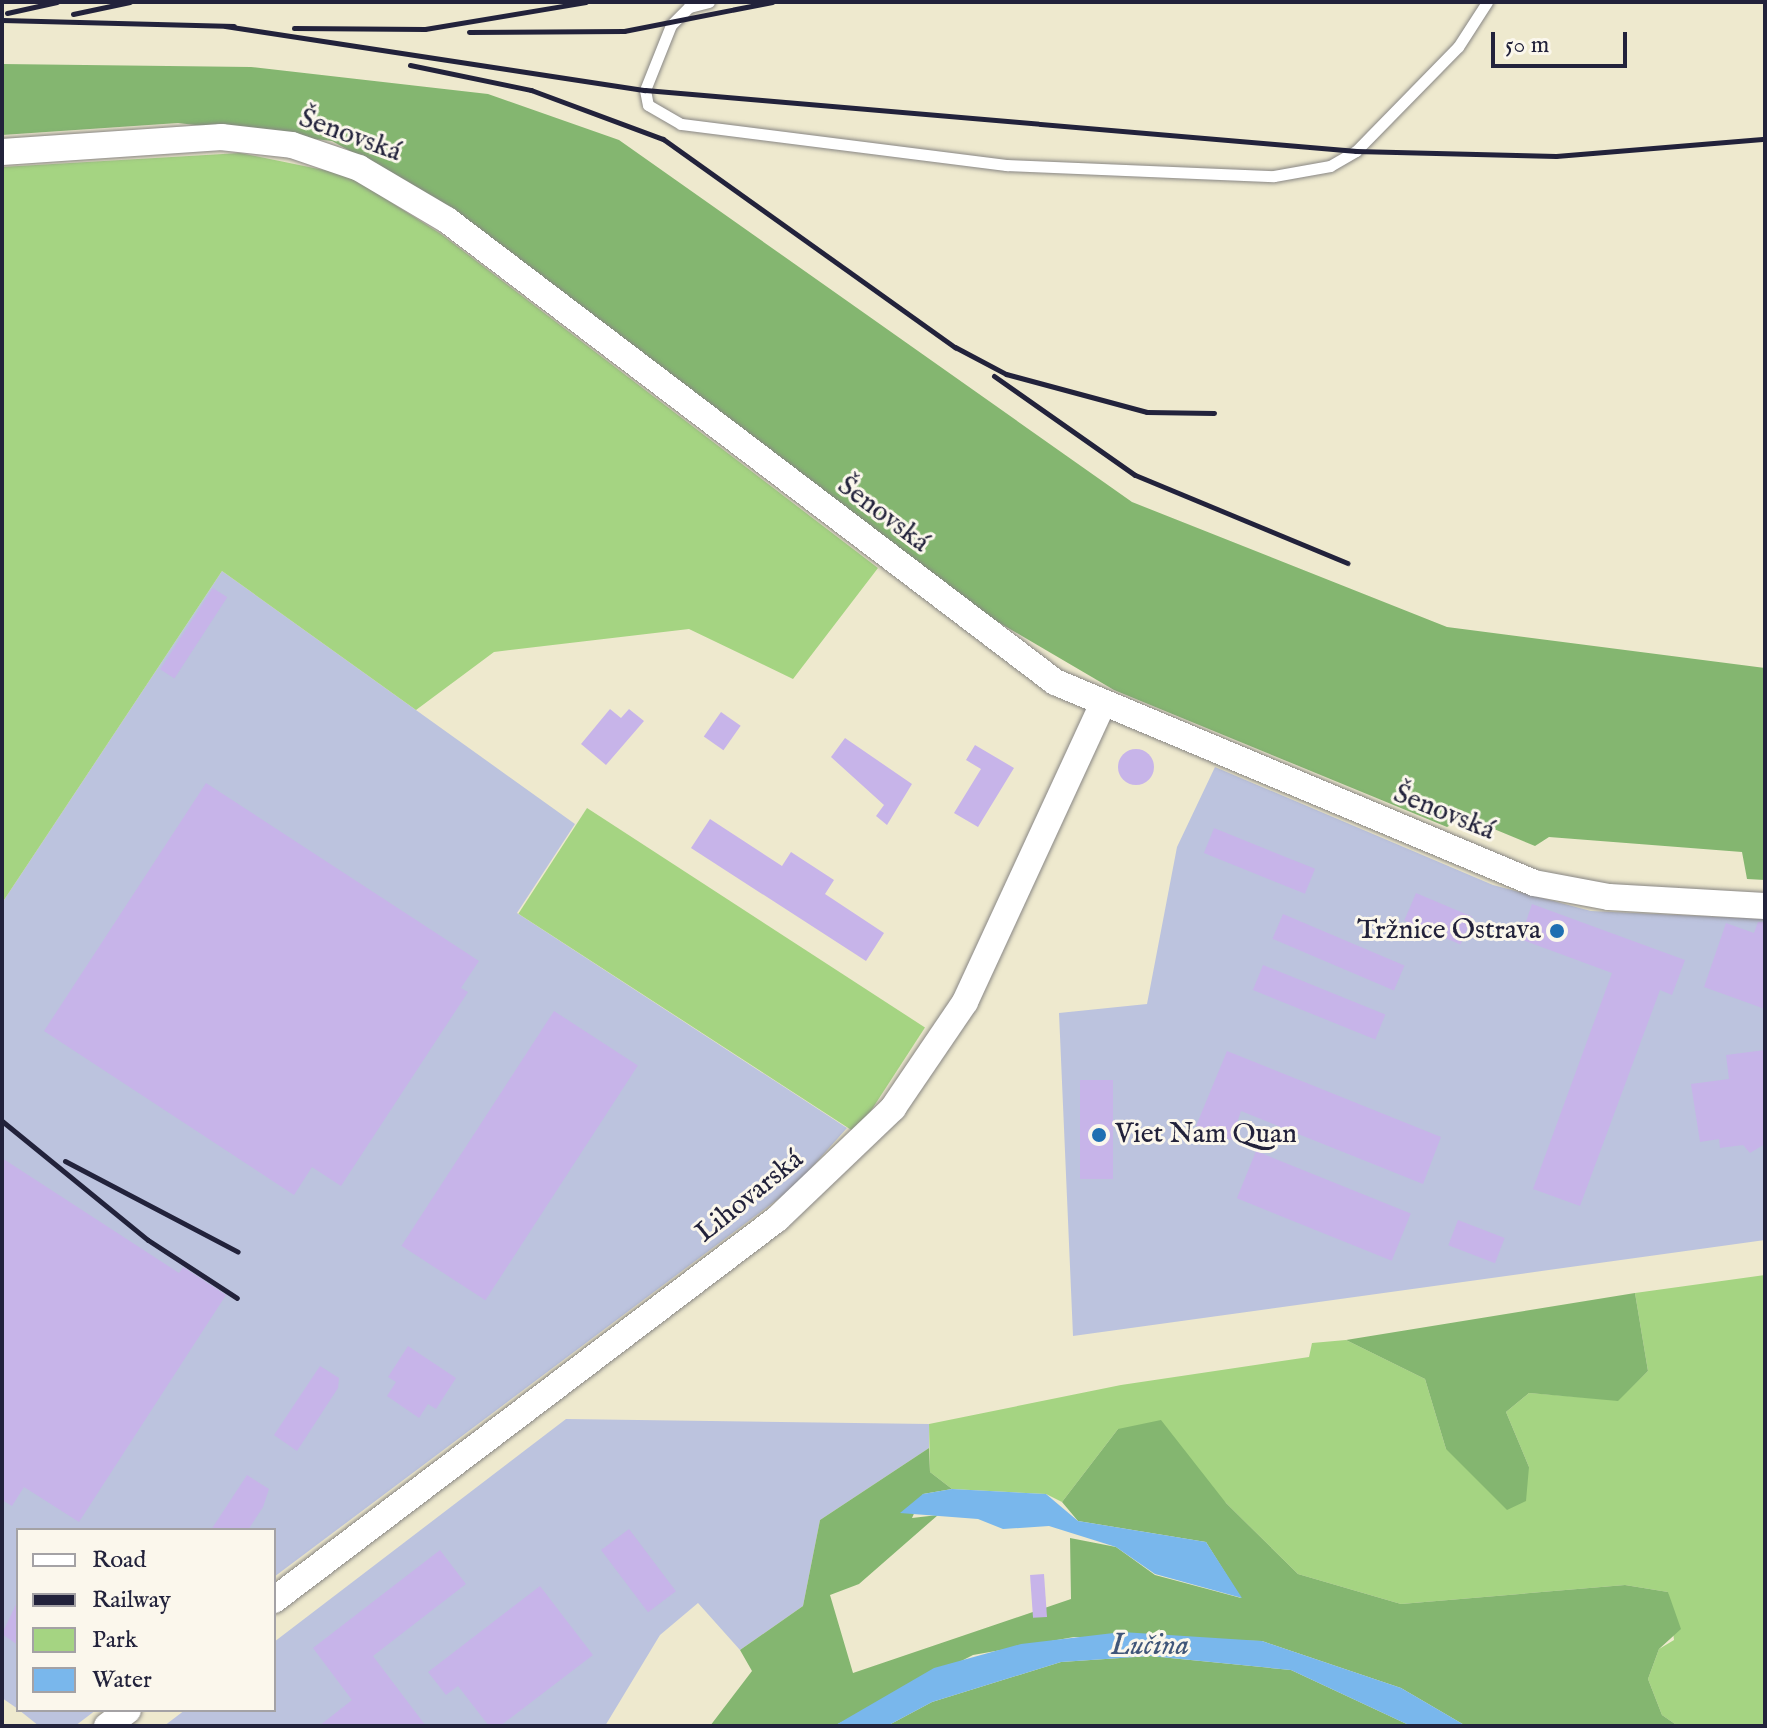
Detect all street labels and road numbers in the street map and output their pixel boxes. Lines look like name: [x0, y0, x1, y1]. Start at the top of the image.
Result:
street label: Šenovská: [294, 102, 406, 170]
street label: Šenovská: [830, 470, 936, 560]
street label: Šenovská: [1388, 778, 1500, 848]
street label: Lihovarská: [689, 1143, 811, 1251]

